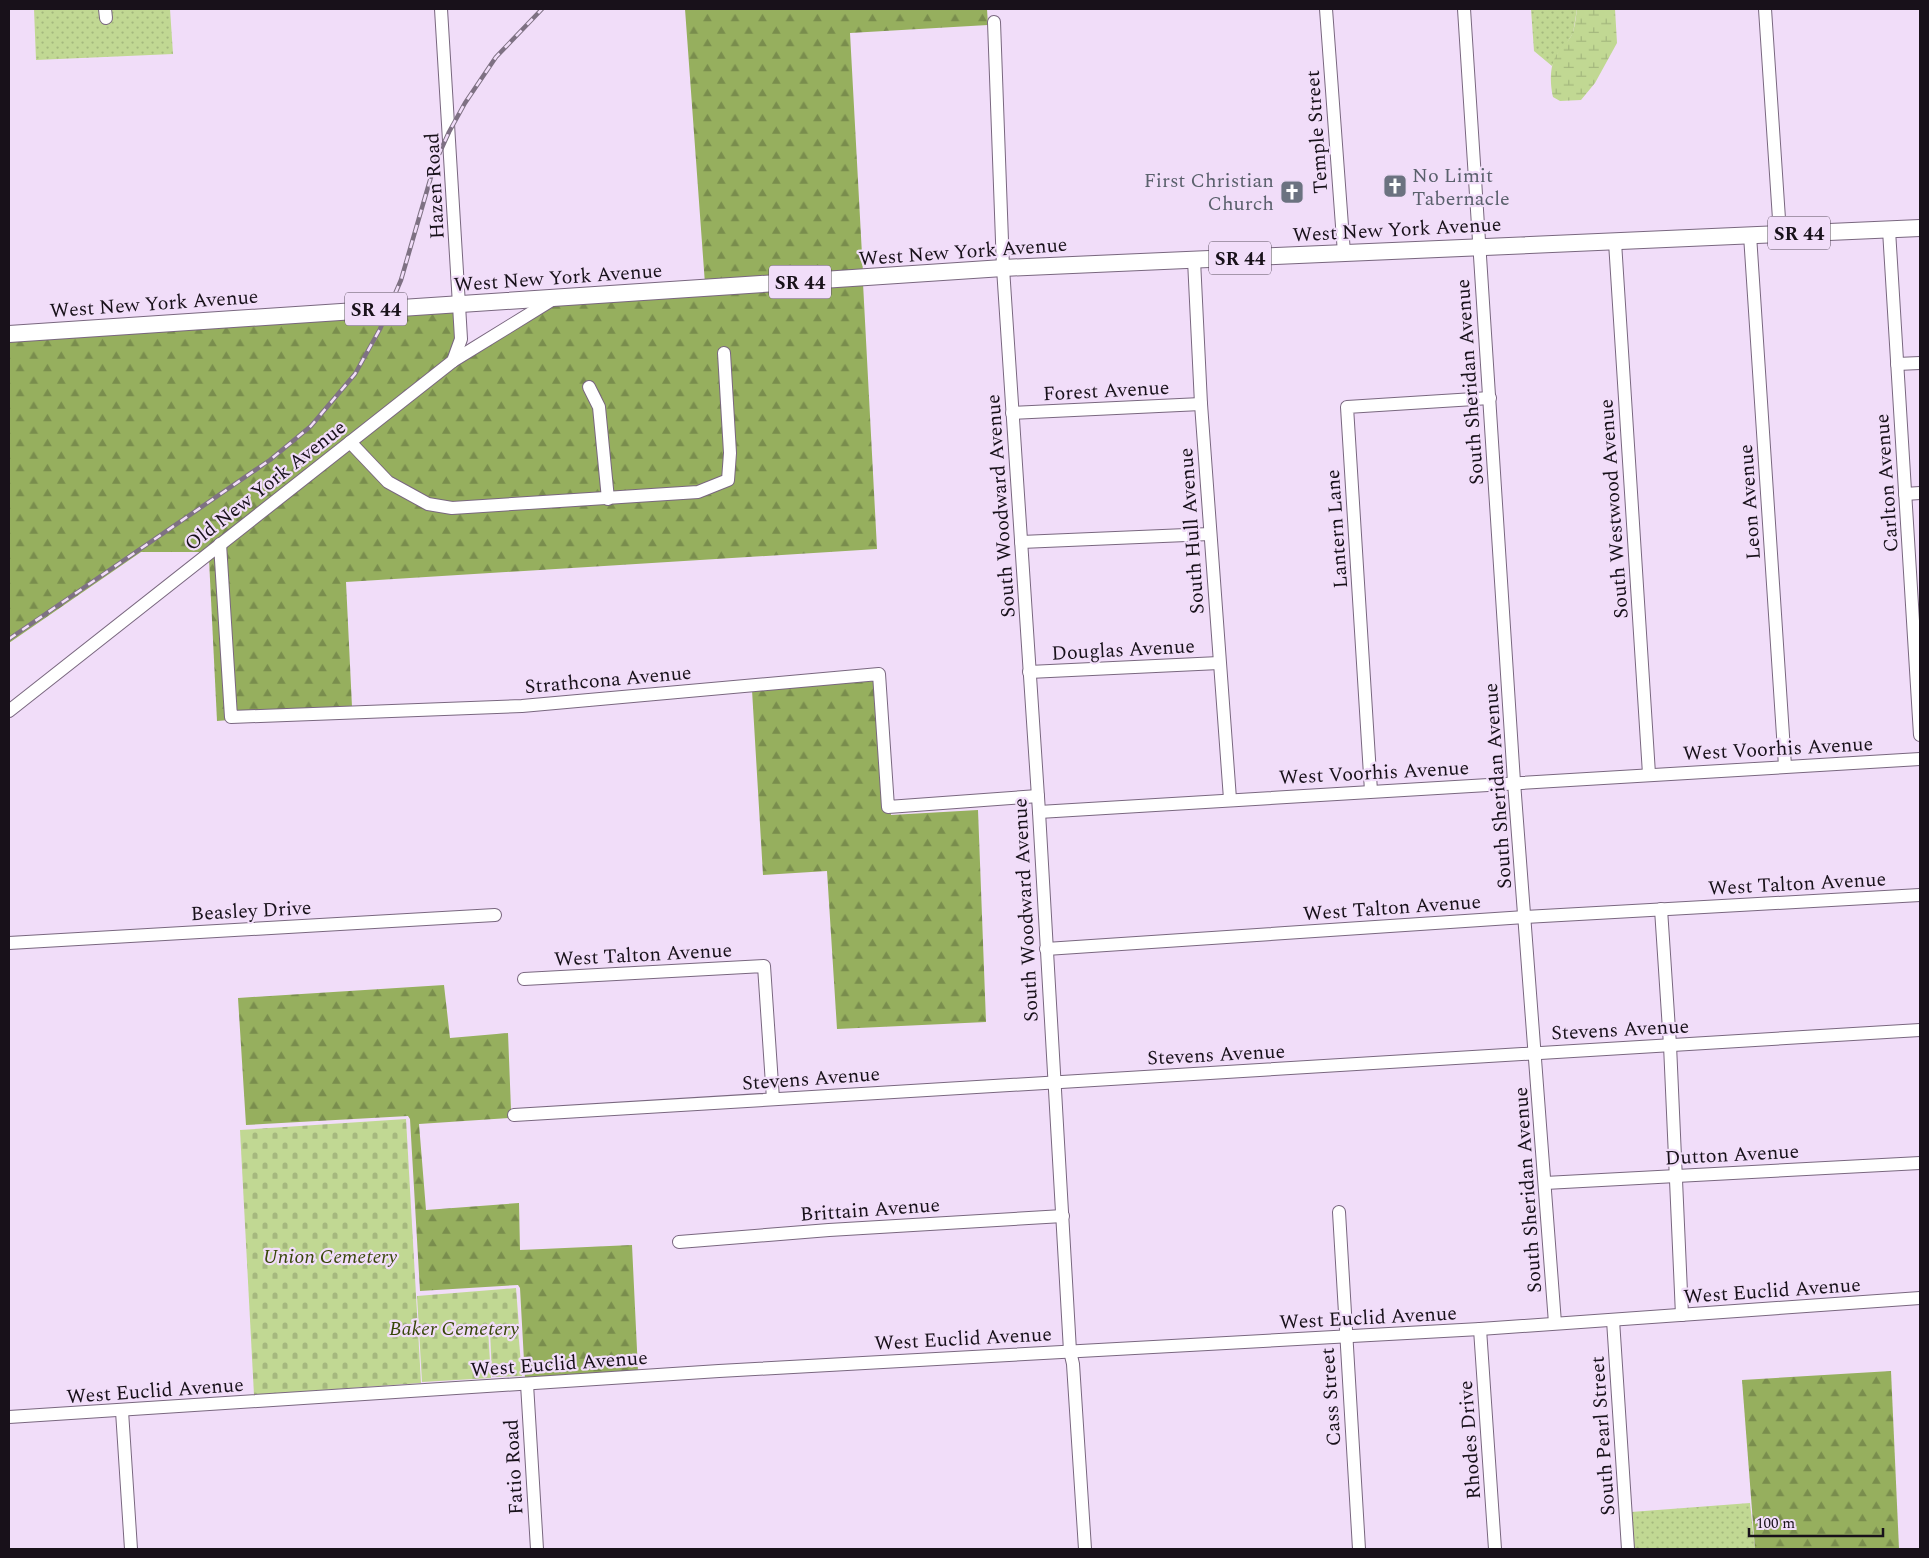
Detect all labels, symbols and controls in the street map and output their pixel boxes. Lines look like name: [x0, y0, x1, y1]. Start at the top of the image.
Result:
street label: Temple Street: [1298, 69, 1336, 195]
street label: Hazen Road: [417, 132, 453, 240]
place label: No Limit Tabernacle: [1412, 161, 1510, 214]
place label: First Christian Church: [1144, 166, 1274, 219]
church icon: No Limit Tabernacle: [1382, 173, 1408, 199]
church icon: First Christian Church: [1279, 179, 1305, 205]
street label: West New York Avenue: [1292, 210, 1502, 250]
road number: SR 44: [1768, 217, 1830, 250]
street label: West New York Avenue: [858, 230, 1068, 274]
road number: SR 44: [1209, 242, 1271, 274]
street label: West New York Avenue: [453, 256, 663, 300]
road number: SR 44: [769, 266, 831, 298]
street label: South Sheridan Avenue: [1448, 278, 1492, 486]
street label: West New York Avenue: [49, 282, 259, 326]
road number: SR 44: [345, 292, 407, 326]
street label: Forest Avenue: [1042, 373, 1170, 409]
street label: South Woodward Avenue: [978, 393, 1024, 619]
street label: South Westwood Avenue: [1591, 398, 1637, 620]
street label: Old New York Avenue: [178, 413, 353, 559]
street label: Carlton Avenue: [1867, 413, 1907, 553]
street label: Leon Avenue: [1731, 443, 1769, 561]
street label: South Hull Avenue: [1171, 447, 1213, 615]
street label: Lantern Lane: [1318, 468, 1356, 589]
street label: Douglas Avenue: [1051, 631, 1196, 669]
street label: Strathcona Avenue: [523, 658, 693, 702]
street label: South Sheridan Avenue: [1476, 682, 1520, 890]
street label: West Voorhis Avenue: [1682, 729, 1874, 769]
street label: West Voorhis Avenue: [1278, 753, 1470, 793]
street label: South Woodward Avenue: [1005, 797, 1047, 1023]
street label: West Talton Avenue: [1707, 864, 1887, 904]
street label: West Talton Avenue: [1302, 887, 1482, 929]
street label: Beasley Drive: [190, 893, 312, 929]
street label: West Talton Avenue: [553, 935, 733, 975]
street label: Stevens Avenue: [1550, 1011, 1690, 1049]
street label: Stevens Avenue: [1146, 1036, 1286, 1074]
street label: Stevens Avenue: [741, 1059, 881, 1099]
street label: South Sheridan Avenue: [1506, 1086, 1550, 1294]
street label: Dutton Avenue: [1664, 1137, 1800, 1173]
street label: Brittain Avenue: [799, 1190, 941, 1230]
park label: Union Cemetery: [263, 1242, 397, 1272]
street label: West Euclid Avenue: [1682, 1270, 1862, 1312]
street label: West Euclid Avenue: [1279, 1298, 1458, 1338]
park label: Baker Cemetery: [389, 1314, 519, 1344]
street label: West Euclid Avenue: [874, 1319, 1053, 1359]
street label: West Euclid Avenue: [469, 1343, 649, 1385]
street label: Cass Street: [1313, 1347, 1349, 1447]
street label: South Pearl Street: [1582, 1355, 1624, 1517]
street label: West Euclid Avenue: [65, 1370, 245, 1412]
street label: Rhodes Drive: [1451, 1379, 1489, 1500]
street label: Fatio Road: [497, 1418, 531, 1516]
scale bar: [1749, 1506, 1883, 1538]
text: 100 m: [1756, 1512, 1795, 1535]

